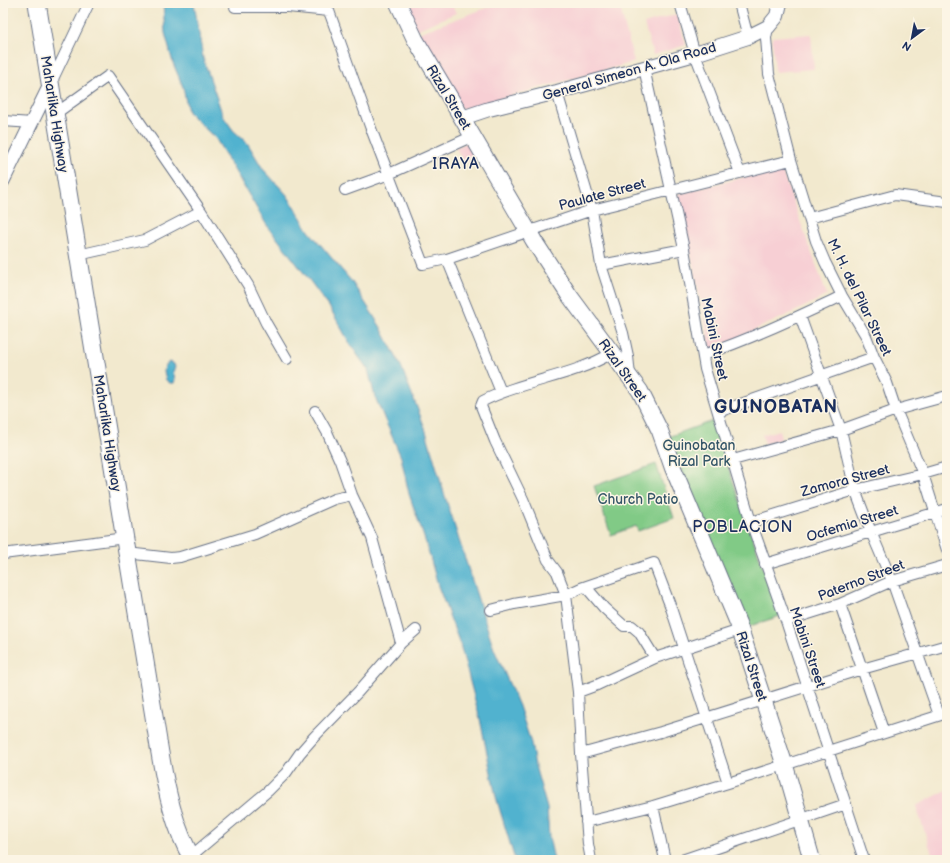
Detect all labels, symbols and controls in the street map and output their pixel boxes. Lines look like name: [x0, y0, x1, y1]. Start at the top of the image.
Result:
north arrow: [892, 18, 932, 58]
text: N: [900, 38, 914, 54]
street label: General Simeon A. Ola Road: [540, 39, 718, 104]
street label: Maharlika Highway: [37, 54, 72, 174]
street label: Rizal Street: [423, 62, 475, 133]
district label: IRAYA: [432, 155, 480, 174]
street label: Paulate Street: [557, 175, 648, 214]
street label: M. H. del Pilar Street: [824, 236, 896, 359]
street label: Mabini Street: [697, 296, 732, 383]
street label: Rizal Street: [595, 336, 651, 406]
street label: Maharlika Highway: [90, 373, 125, 493]
district label: GUINOBATAN: [714, 397, 838, 418]
park label: Guinobatan Rizal Park: [663, 437, 736, 470]
street label: Zamora Street: [798, 460, 892, 501]
park label: Church Patio: [598, 491, 678, 508]
street label: Ocfemia Street: [804, 501, 901, 545]
district label: POBLACION: [692, 518, 794, 537]
street label: Paterno Street: [816, 556, 907, 605]
street label: Mabini Street: [786, 605, 830, 690]
street label: Rizal Street: [732, 629, 771, 704]

